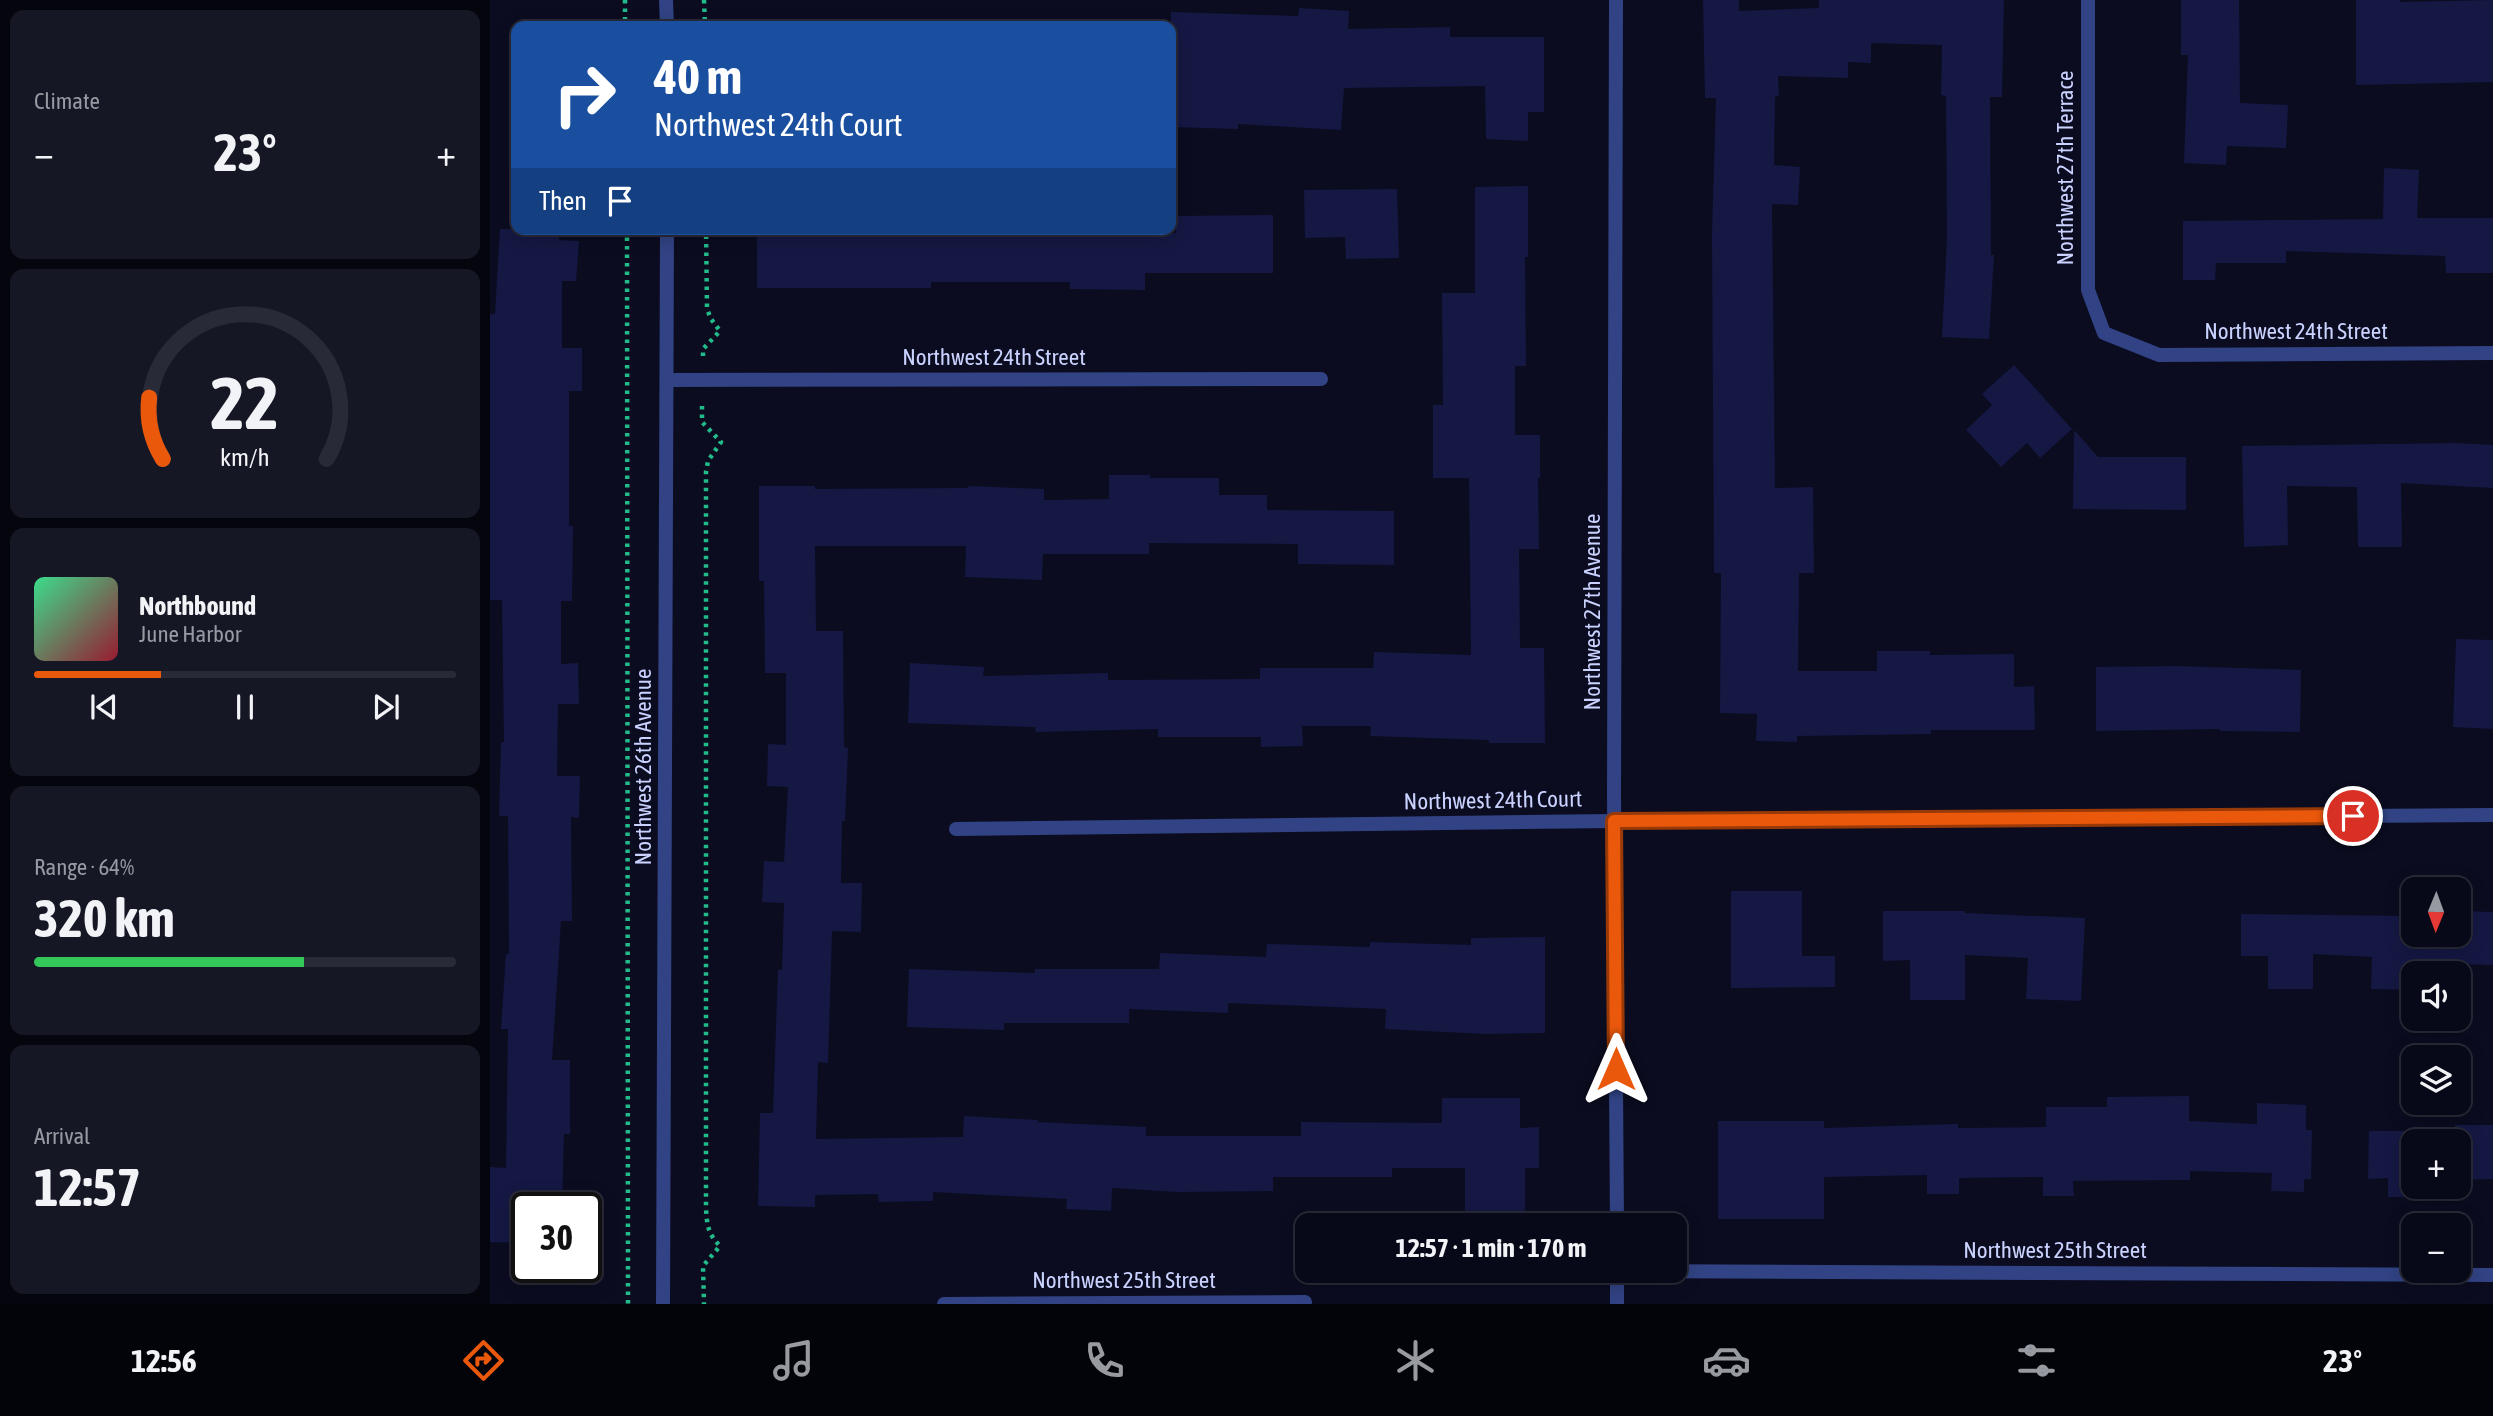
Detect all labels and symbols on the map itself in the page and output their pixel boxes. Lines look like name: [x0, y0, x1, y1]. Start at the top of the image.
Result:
street label: Northwest 27th Terrace: [2052, 70, 2078, 266]
street label: Northwest 24th Street: [2204, 318, 2388, 344]
street label: Northwest 24th Street: [902, 344, 1086, 370]
street label: Northwest 27th Avenue: [1579, 514, 1605, 710]
street label: Northwest 26th Avenue: [630, 669, 656, 865]
street label: Northwest 24th Court: [1404, 785, 1582, 815]
pin: [2323, 786, 2383, 846]
north arrow: [2401, 877, 2471, 947]
position arrow: [1579, 1032, 1653, 1106]
speed limit sign: 30: [511, 1192, 602, 1283]
street label: Northwest 25th Street: [1963, 1237, 2147, 1263]
street label: Northwest 25th Street: [1032, 1267, 1216, 1293]

